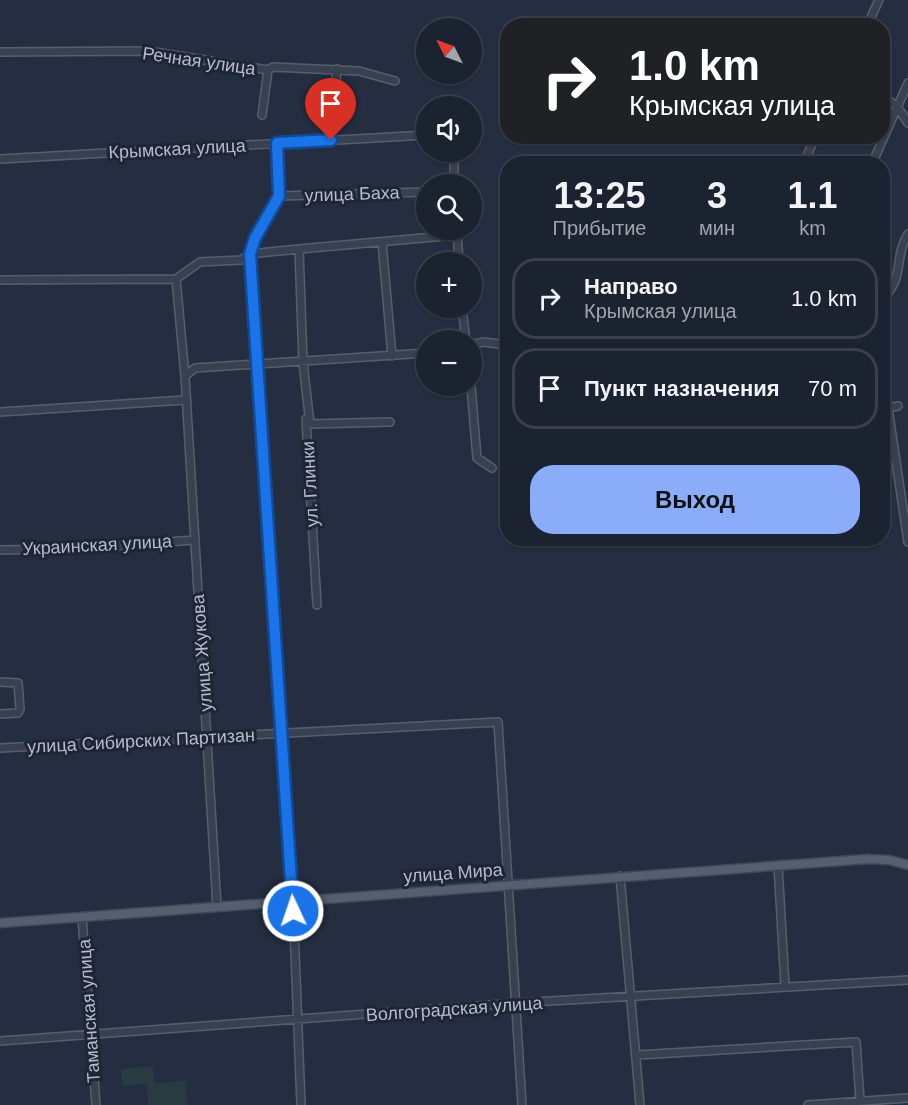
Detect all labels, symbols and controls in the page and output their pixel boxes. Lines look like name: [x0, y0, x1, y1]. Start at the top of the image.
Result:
north arrow: [416, 18, 482, 84]
map controls: [416, 18, 482, 396]
icon: right: [530, 42, 608, 120]
text: 1.0 km: [629, 42, 760, 89]
street label: Речная улица: [141, 43, 258, 79]
pin: [305, 78, 356, 140]
icon: arrive: [314, 87, 347, 120]
text: Крымская улица: [629, 91, 835, 121]
button: sound: [416, 96, 482, 162]
street label: Крымская улица: [108, 135, 247, 163]
button: search: [416, 174, 482, 240]
text: 13:25: [553, 175, 646, 216]
text: 3: [707, 175, 727, 216]
text: 1.1: [787, 175, 837, 216]
street label: улица Баха: [304, 182, 401, 206]
text: Прибытие: [553, 217, 646, 239]
text: мин: [699, 217, 735, 239]
text: km: [799, 217, 826, 239]
button: +: [416, 252, 482, 318]
text: Направо: [584, 274, 678, 299]
icon: right: [533, 282, 566, 315]
text: 1.0 km: [791, 286, 857, 311]
text: Крымская улица: [584, 300, 737, 322]
button: −: [416, 330, 482, 396]
icon: arrive: [533, 372, 566, 405]
text: Пункт назначения: [584, 376, 780, 401]
text: 70 m: [808, 376, 857, 401]
street label: ул. Глинки: [298, 440, 322, 528]
button: Выход: [530, 465, 860, 534]
street label: Украинская улица: [22, 531, 173, 559]
street label: улица Жукова: [188, 593, 216, 712]
street label: улица Сибирских Партизан: [27, 725, 255, 757]
street label: улица Мира: [403, 859, 504, 886]
position arrow: [261, 879, 325, 943]
street label: Таманская улица: [74, 937, 104, 1084]
street label: Волгоградская улица: [365, 993, 544, 1025]

